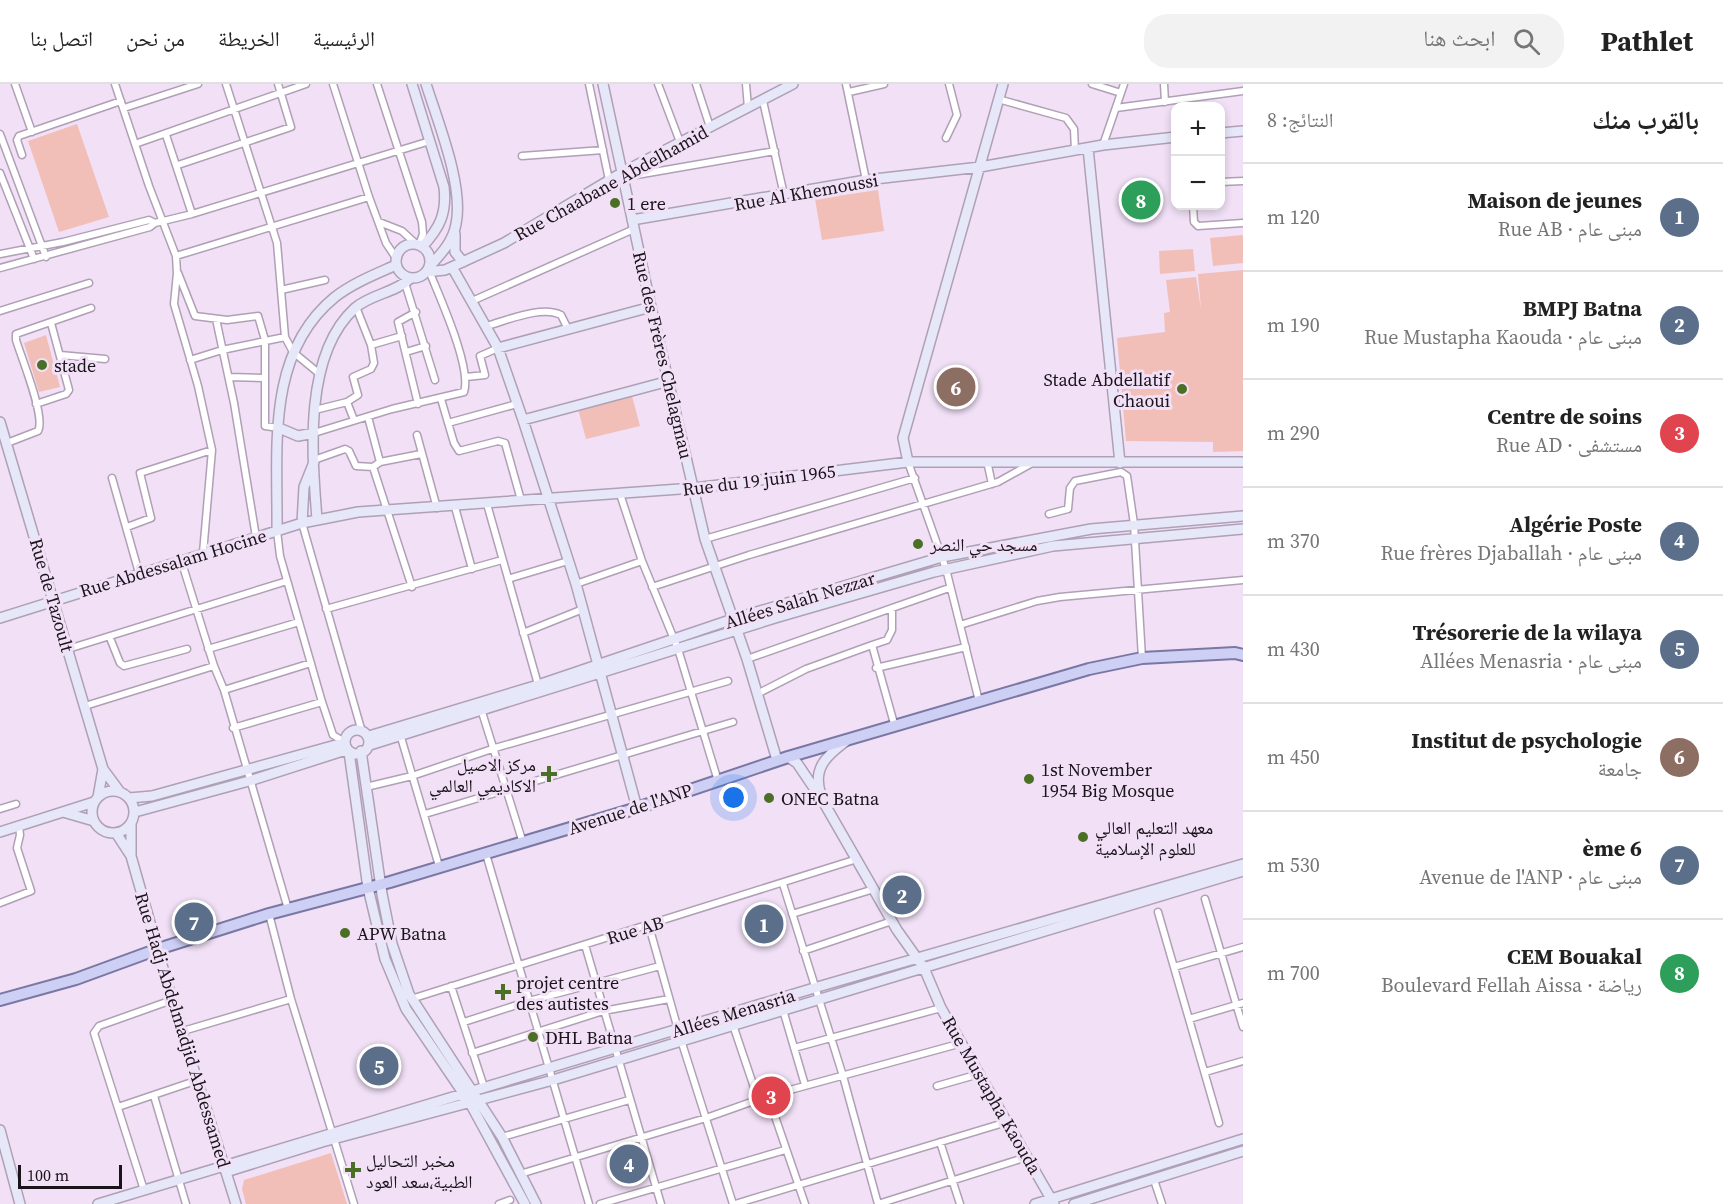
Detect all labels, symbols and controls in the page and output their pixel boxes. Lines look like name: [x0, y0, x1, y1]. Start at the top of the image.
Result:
search box: [1144, 14, 1564, 68]
text: Pathlet: [1600, 22, 1693, 60]
text: ابحث هنا: [1423, 23, 1495, 53]
text: اتصل بنا: [30, 24, 93, 53]
text: من نحن: [126, 24, 185, 53]
text: الخريطة: [218, 24, 280, 53]
text: الرئيسية: [313, 24, 375, 53]
icon: search: [1510, 25, 1543, 58]
map controls: [1171, 102, 1225, 210]
button: +: [1171, 102, 1225, 156]
text: بالقرب منك: [1592, 102, 1699, 138]
text: النتائج: 8: [1267, 106, 1334, 134]
street label: Rue Chaabane Abdelhamid: [510, 119, 712, 247]
button: −: [1171, 156, 1225, 210]
street label: Rue Al Khemoussi: [732, 167, 880, 217]
pin: 8: [1122, 178, 1160, 222]
text: Maison de jeunes: [1468, 185, 1642, 215]
place label: 1 ere: [627, 191, 666, 216]
marker: 1 ere: [608, 196, 622, 210]
text: 120 m: [1267, 203, 1320, 231]
text: 1: [1674, 203, 1685, 231]
text: مبنى عام · Rue AB: [1498, 215, 1642, 243]
street label: Rue des Frères Chelagmau: [627, 249, 699, 461]
text: BMPJ Batna: [1523, 293, 1642, 323]
text: 190 m: [1267, 311, 1320, 339]
text: 2: [1674, 311, 1685, 339]
text: مبنى عام · Rue Mustapha Kaouda: [1364, 323, 1642, 351]
place label: stade: [54, 353, 96, 378]
marker: stade: [35, 358, 49, 372]
pin: 6: [936, 364, 976, 410]
place label: Stade Abdellatif Chaoui: [1044, 367, 1172, 413]
marker: Stade Abdellatif Chaoui: [1175, 382, 1189, 396]
text: Centre de soins: [1487, 401, 1642, 431]
text: 290 m: [1267, 419, 1320, 447]
text: 3: [1674, 419, 1685, 447]
text: مستشفى · Rue AD: [1496, 431, 1642, 459]
street label: Rue du 19 juin 1965: [681, 458, 837, 502]
text: Algérie Poste: [1509, 509, 1642, 539]
street label: Rue Abdessalam Hocine: [76, 523, 270, 603]
text: 370 m: [1267, 527, 1320, 555]
text: 4: [1674, 527, 1685, 555]
place label: مسجد حي النصر: [929, 532, 1038, 559]
street label: Rue de Tazoult: [24, 535, 80, 655]
marker: مسجد حي النصر: [911, 537, 925, 551]
text: مبنى عام · Rue frères Djaballah: [1381, 539, 1642, 567]
street label: Allées Salah Nezzar: [722, 565, 879, 635]
text: Trésorerie de la wilaya: [1413, 617, 1642, 647]
text: 430 m: [1267, 635, 1320, 663]
text: 5: [1674, 635, 1685, 663]
text: مبنى عام · Allées Menasria: [1420, 647, 1642, 675]
text: Institut de psychologie: [1411, 725, 1642, 755]
text: 450 m: [1267, 743, 1320, 771]
text: 6: [1674, 743, 1685, 771]
place label: مركز الاصيل الاكاديمي العالمي: [429, 752, 536, 800]
text: جامعة: [1598, 755, 1642, 783]
place label: 1st November 1954 Big Mosque: [1041, 757, 1175, 803]
marker: مركز الاصيل الاكاديمي العالمي: [540, 765, 558, 783]
marker: 1st November 1954 Big Mosque: [1022, 772, 1036, 786]
street label: Avenue de l'ANP: [565, 777, 696, 841]
your location: [719, 783, 748, 812]
place label: ONEC Batna: [781, 786, 880, 811]
marker: ONEC Batna: [762, 791, 776, 805]
place label: معهد التعليم العالي للعلوم الإسلامية: [1095, 815, 1213, 861]
marker: معهد التعليم العالي للعلوم الإسلامية: [1076, 830, 1090, 844]
text: 6 ème: [1582, 833, 1642, 863]
text: 530 m: [1267, 851, 1320, 879]
text: 7: [1674, 851, 1685, 879]
text: مبنى عام · Avenue de l'ANP: [1419, 863, 1642, 891]
pin: 2: [882, 872, 922, 918]
street label: Rue Hadj Abdelmadjid Abdessamed: [129, 889, 237, 1171]
pin: 7: [174, 900, 214, 944]
pin: 1: [744, 902, 783, 946]
street label: Rue AB: [603, 910, 667, 950]
place label: APW Batna: [357, 921, 447, 946]
marker: APW Batna: [338, 926, 352, 940]
text: CEM Bouakal: [1507, 941, 1642, 971]
text: 700 m: [1267, 959, 1320, 987]
text: 8: [1674, 959, 1685, 987]
place label: projet centre des autistes: [516, 970, 619, 1016]
text: رياضة · Boulevard Fellah Aissa: [1381, 971, 1642, 999]
street label: Allées Menasria: [668, 982, 799, 1044]
marker: projet centre des autistes: [494, 983, 512, 1001]
street label: Rue Mustapha Kaouda: [936, 1011, 1048, 1179]
place label: DHL Batna: [545, 1025, 634, 1050]
marker: DHL Batna: [526, 1030, 540, 1044]
pin: 5: [360, 1044, 398, 1088]
pin: 3: [752, 1074, 790, 1118]
pin: 4: [610, 1142, 648, 1186]
place label: مخبر التحاليل الطبية،سعد العود: [366, 1148, 473, 1194]
marker: مخبر التحاليل الطبية،سعد العود: [344, 1161, 362, 1179]
scale bar: [18, 1162, 122, 1190]
text: 100 m: [27, 1164, 69, 1186]

